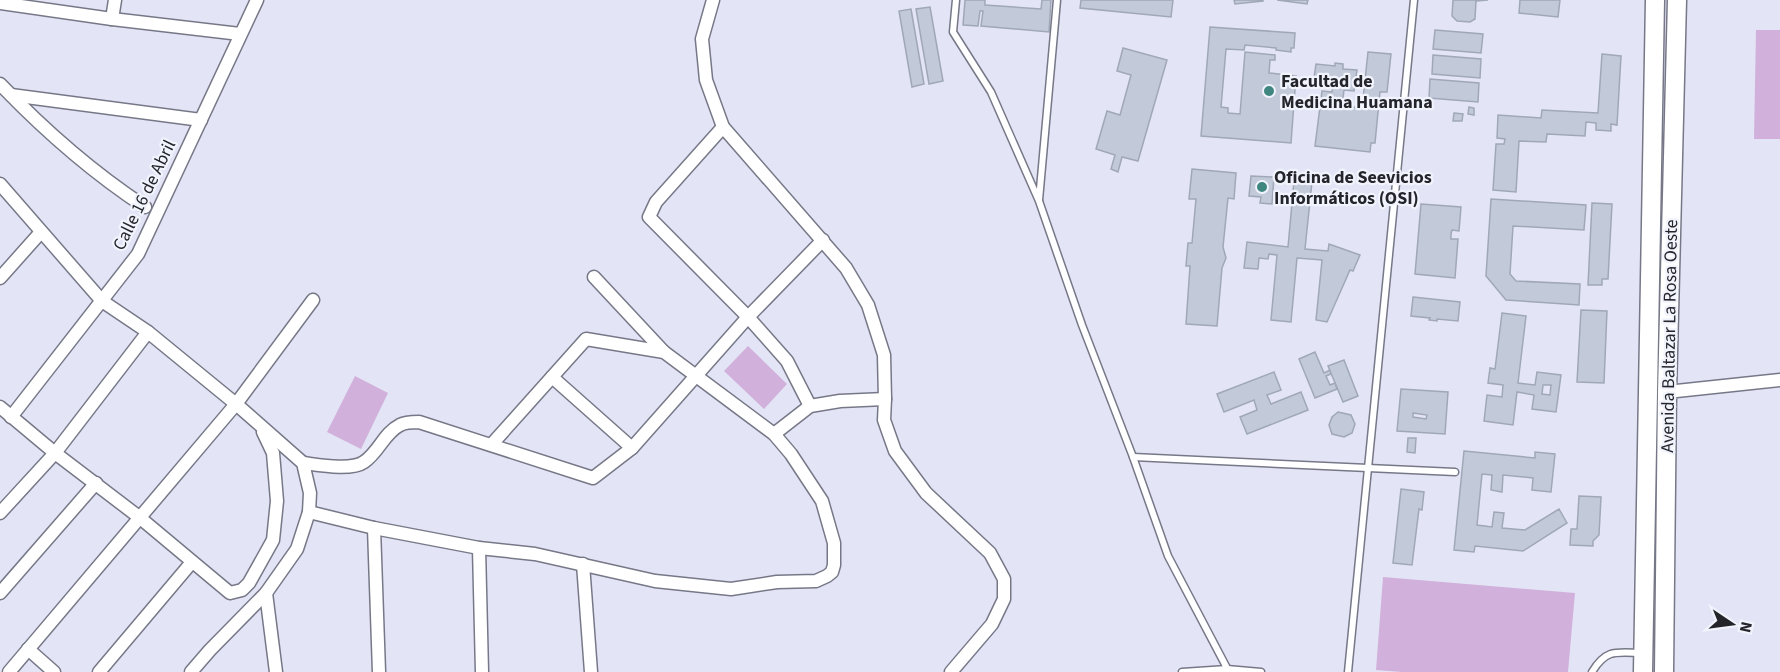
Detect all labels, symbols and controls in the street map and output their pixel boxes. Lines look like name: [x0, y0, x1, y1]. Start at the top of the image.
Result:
place label: Facultad de Medicina Huamana: [1281, 69, 1433, 115]
marker: Facultad de Medicina Huamana: [1262, 84, 1276, 98]
street label: Calle 16 de Abril: [107, 136, 182, 255]
place label: Oficina de Seevicios Informáticos (OSI): [1274, 165, 1432, 211]
marker: Oficina de Seevicios Informáticos (OSI): [1255, 180, 1269, 194]
street label: Avenida Baltazar La Rosa Oeste: [1655, 219, 1684, 453]
north arrow: [1702, 594, 1762, 654]
text: N: [1734, 619, 1758, 635]

